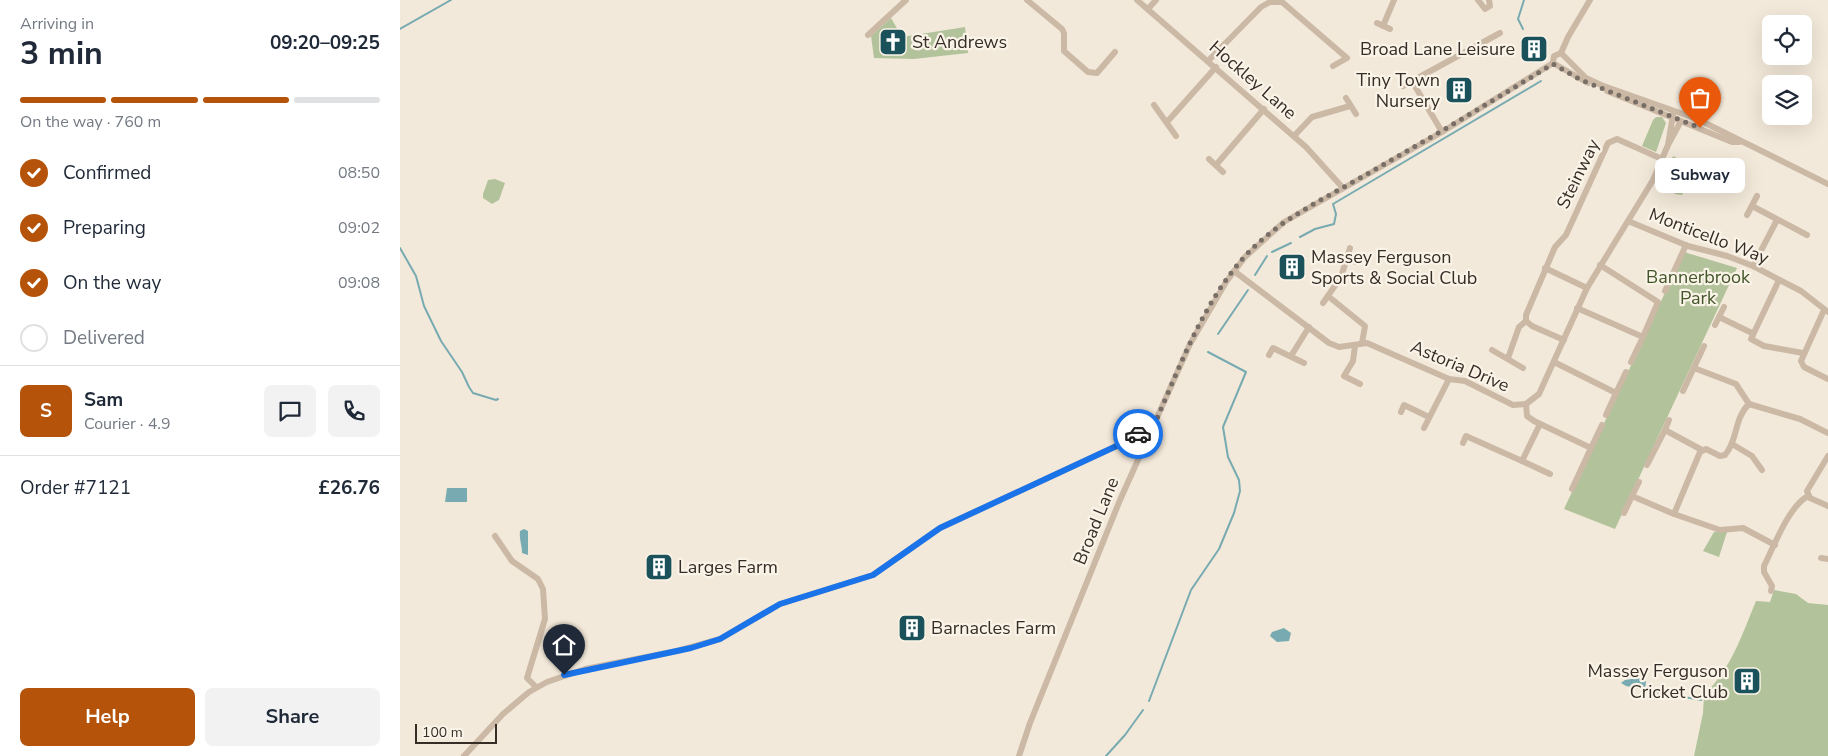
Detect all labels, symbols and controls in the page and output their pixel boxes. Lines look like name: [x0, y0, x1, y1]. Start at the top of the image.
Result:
text: Arriving in: [20, 13, 94, 35]
map controls: [1762, 15, 1812, 125]
button: locate: [1762, 15, 1812, 65]
church icon: St Andrews: [878, 27, 908, 57]
text: 09:20–09:25: [270, 30, 380, 56]
place label: St Andrews: [912, 30, 1007, 54]
text: 3 min: [20, 32, 103, 75]
building icon: Broad Lane Leisure: [1519, 34, 1549, 64]
street label: Hockley Lane: [1204, 35, 1302, 125]
place label: Broad Lane Leisure: [1360, 37, 1515, 61]
place label: Tiny Town Nursery: [1356, 68, 1441, 113]
building icon: Tiny Town Nursery: [1444, 75, 1474, 105]
button: layers: [1762, 75, 1812, 125]
pin: [1679, 77, 1721, 128]
icon: bag: [1686, 84, 1714, 112]
text: On the way · 760 m: [20, 111, 161, 133]
street label: Steinway: [1551, 134, 1606, 213]
callout: Subway: [1655, 158, 1745, 193]
icon: check: [20, 159, 48, 187]
text: Confirmed: [63, 160, 151, 186]
text: 08:50: [338, 162, 380, 184]
text: Subway: [1670, 164, 1730, 186]
street label: Monticello Way: [1646, 202, 1773, 270]
icon: check: [20, 214, 48, 242]
text: Preparing: [63, 215, 146, 241]
text: 09:02: [338, 217, 380, 239]
place label: Massey Ferguson Sports & Social Club: [1311, 245, 1477, 290]
building icon: Massey Ferguson Sports & Social Club: [1277, 252, 1307, 282]
park label: Bannerbrook Park: [1646, 265, 1751, 310]
icon: check: [20, 269, 48, 297]
text: On the way: [63, 270, 161, 296]
text: 09:08: [338, 272, 380, 294]
text: Delivered: [63, 325, 145, 351]
street label: Astoria Drive: [1407, 334, 1513, 398]
button: chat: [264, 385, 316, 437]
button: phone: [328, 385, 380, 437]
text: Sam: [84, 387, 123, 413]
text: S: [40, 398, 52, 424]
courier: [1113, 409, 1163, 459]
text: Courier · 4.9: [84, 413, 170, 435]
icon: car: [1124, 420, 1152, 448]
street label: Broad Lane: [1068, 474, 1124, 568]
text: Order #7121: [20, 475, 131, 501]
text: £26.76: [318, 475, 380, 501]
building icon: Larges Farm: [644, 552, 674, 582]
place label: Larges Farm: [678, 555, 778, 579]
building icon: Barnacles Farm: [897, 613, 927, 643]
place label: Barnacles Farm: [931, 616, 1056, 640]
pin: [543, 624, 585, 675]
icon: home: [550, 631, 578, 659]
place label: Massey Ferguson Cricket Club: [1587, 659, 1728, 704]
building icon: Massey Ferguson Cricket Club: [1732, 666, 1762, 696]
button: Help: [20, 688, 195, 746]
button: Share: [205, 688, 380, 746]
scale bar: [415, 721, 498, 744]
text: 100 m: [422, 723, 463, 742]

